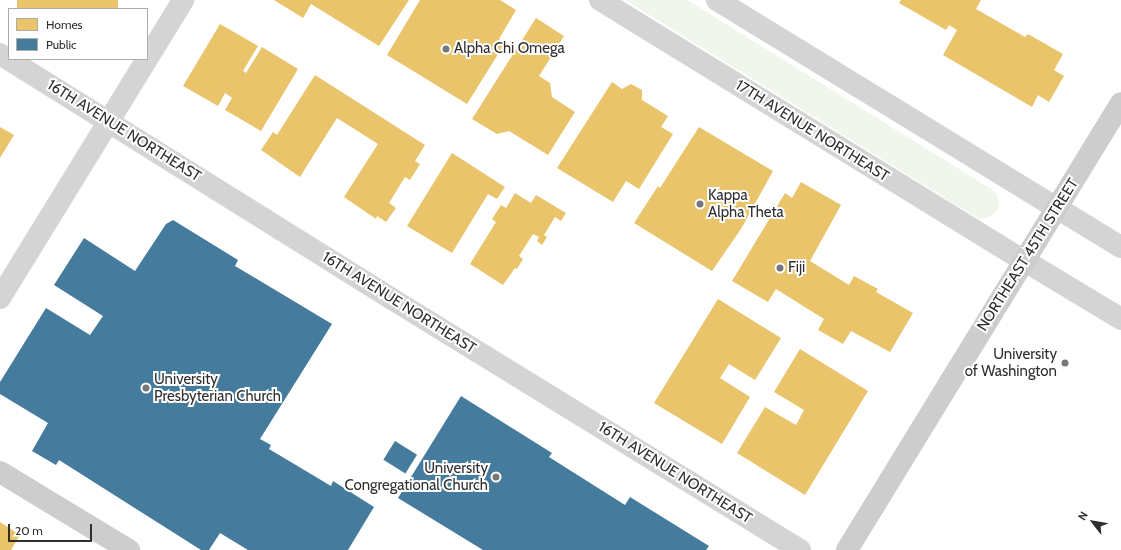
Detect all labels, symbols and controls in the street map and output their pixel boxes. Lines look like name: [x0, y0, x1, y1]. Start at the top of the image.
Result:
legend: [8, 8, 148, 60]
text: Homes: [46, 17, 83, 32]
text: Public: [46, 37, 77, 52]
place label: Alpha Chi Omega: [454, 40, 565, 58]
marker: Alpha Chi Omega: [441, 44, 451, 54]
street label: 16TH AVENUE NORTHEAST: [44, 76, 204, 186]
street label: 17TH AVENUE NORTHEAST: [732, 76, 892, 186]
street label: NORTHEAST 45TH STREET: [974, 175, 1082, 335]
place label: Kappa Alpha Theta: [708, 186, 784, 221]
marker: Kappa Alpha Theta: [695, 199, 705, 209]
street label: 16TH AVENUE NORTHEAST: [319, 248, 479, 358]
place label: Fiji: [788, 259, 805, 277]
marker: Fiji: [775, 263, 785, 273]
place label: University of Washington: [965, 345, 1057, 380]
marker: University of Washington: [1060, 358, 1070, 368]
place label: University Presbyterian Church: [154, 370, 281, 405]
marker: University Presbyterian Church: [141, 383, 151, 393]
street label: 16TH AVENUE NORTHEAST: [595, 418, 755, 528]
place label: University Congregational Church: [344, 459, 488, 494]
marker: University Congregational Church: [491, 472, 501, 482]
north arrow: [1073, 502, 1113, 542]
text: N: [1075, 509, 1091, 523]
scale bar: [10, 516, 94, 542]
text: 20 m: [15, 523, 43, 538]

